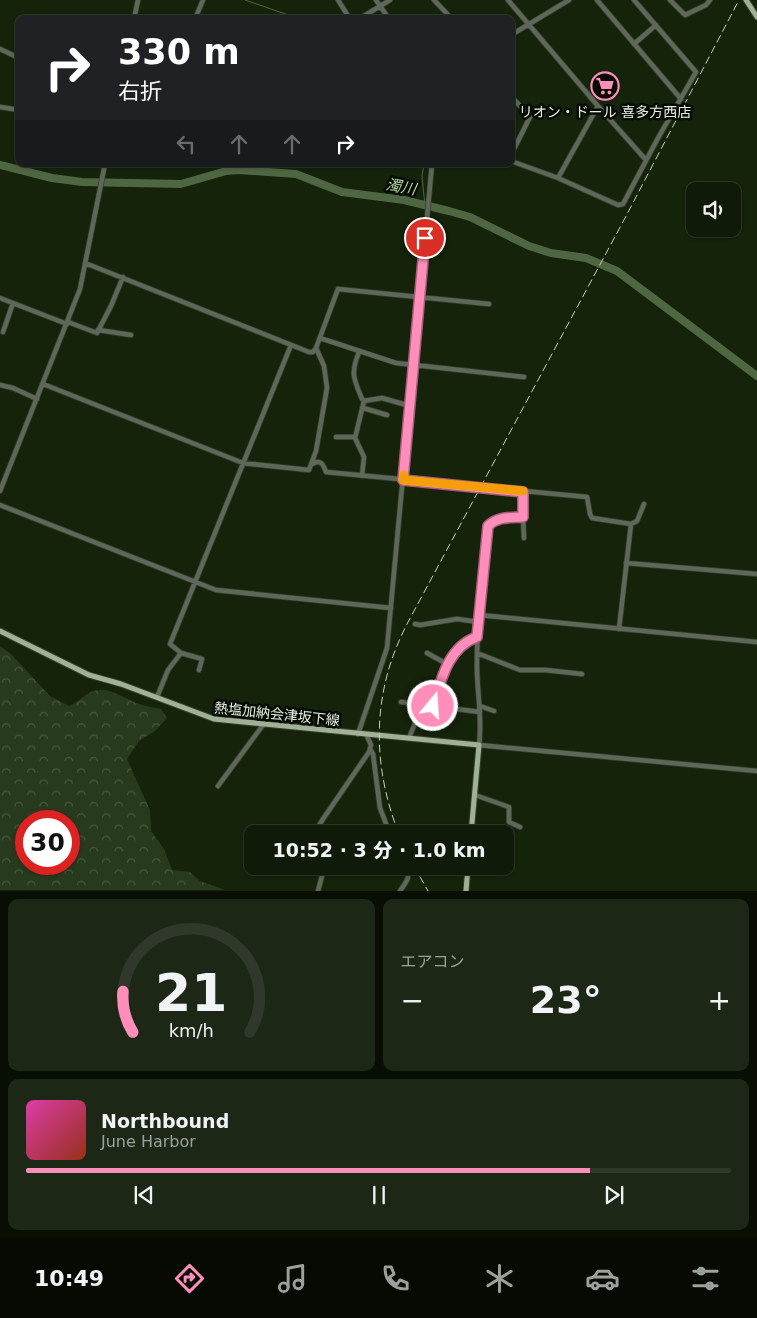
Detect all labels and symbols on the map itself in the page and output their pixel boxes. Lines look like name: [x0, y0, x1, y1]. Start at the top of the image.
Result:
supermarket icon: リオン・ドール 喜多方西店: [590, 71, 620, 101]
place label: リオン・ドール 喜多方西店: [519, 104, 691, 120]
water label: 濁川: [385, 176, 419, 199]
pin: [404, 217, 446, 259]
position arrow: [406, 679, 458, 731]
street label: 熱塩加納会津坂下線: [214, 699, 340, 729]
speed limit sign: 30: [15, 810, 80, 875]

